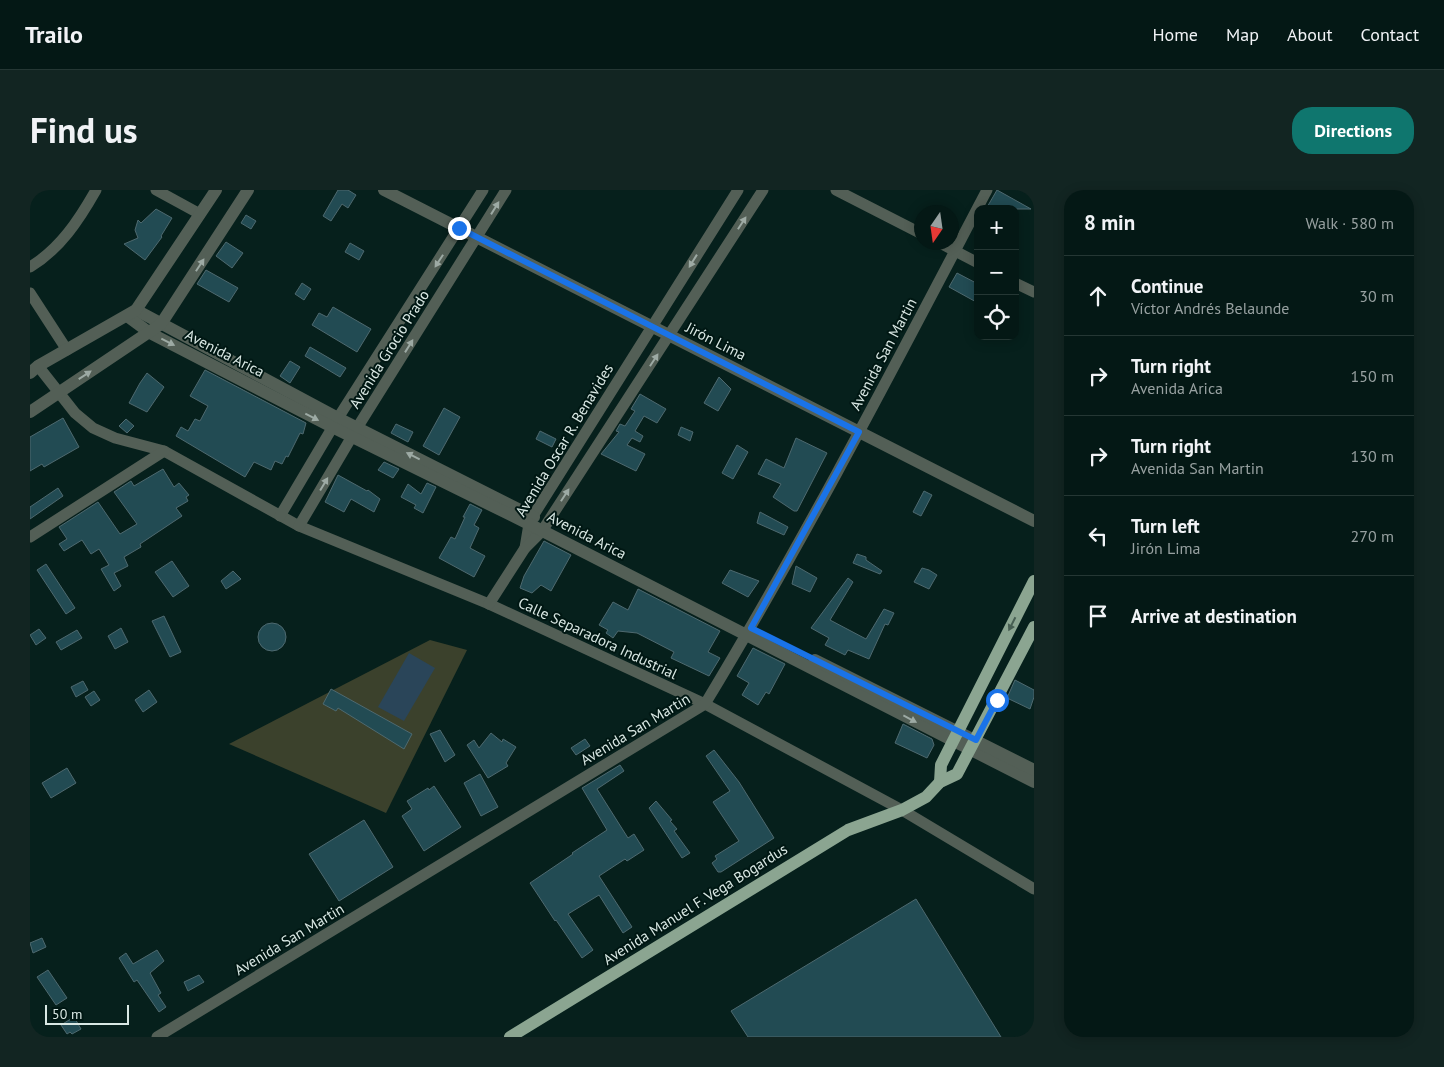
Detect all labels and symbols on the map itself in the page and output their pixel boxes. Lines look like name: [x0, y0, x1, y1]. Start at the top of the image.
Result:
one-way arrow: [490, 201, 500, 215]
north arrow: [914, 205, 959, 250]
one-way arrow: [737, 216, 746, 229]
route end: [448, 217, 471, 240]
one-way arrow: [434, 254, 443, 267]
one-way arrow: [688, 254, 697, 267]
one-way arrow: [195, 258, 204, 272]
street label: Avenida Grocio Prado: [345, 286, 433, 412]
street label: Avenida San Martin: [845, 295, 921, 413]
street label: Jirón Lima: [682, 317, 749, 364]
street label: Avenida Arica: [182, 325, 268, 381]
one-way arrow: [161, 338, 175, 346]
one-way arrow: [404, 339, 413, 352]
one-way arrow: [649, 353, 659, 366]
street label: Avenida Oscar R. Benavides: [511, 360, 617, 520]
one-way arrow: [78, 370, 91, 380]
one-way arrow: [305, 413, 319, 421]
one-way arrow: [405, 452, 420, 460]
one-way arrow: [319, 478, 328, 491]
one-way arrow: [560, 489, 569, 502]
street label: Avenida Arica: [544, 507, 630, 563]
street label: Calle Separadora Industrial: [515, 593, 681, 684]
one-way arrow: [1008, 617, 1016, 632]
street label: Avenida San Martin: [577, 689, 693, 769]
route start: [986, 689, 1009, 712]
one-way arrow: [903, 715, 917, 723]
street label: Avenida Manuel F. Vega Bogardus: [599, 839, 791, 969]
street label: Avenida San Martin: [231, 899, 347, 979]
scale bar: [45, 1002, 129, 1025]

